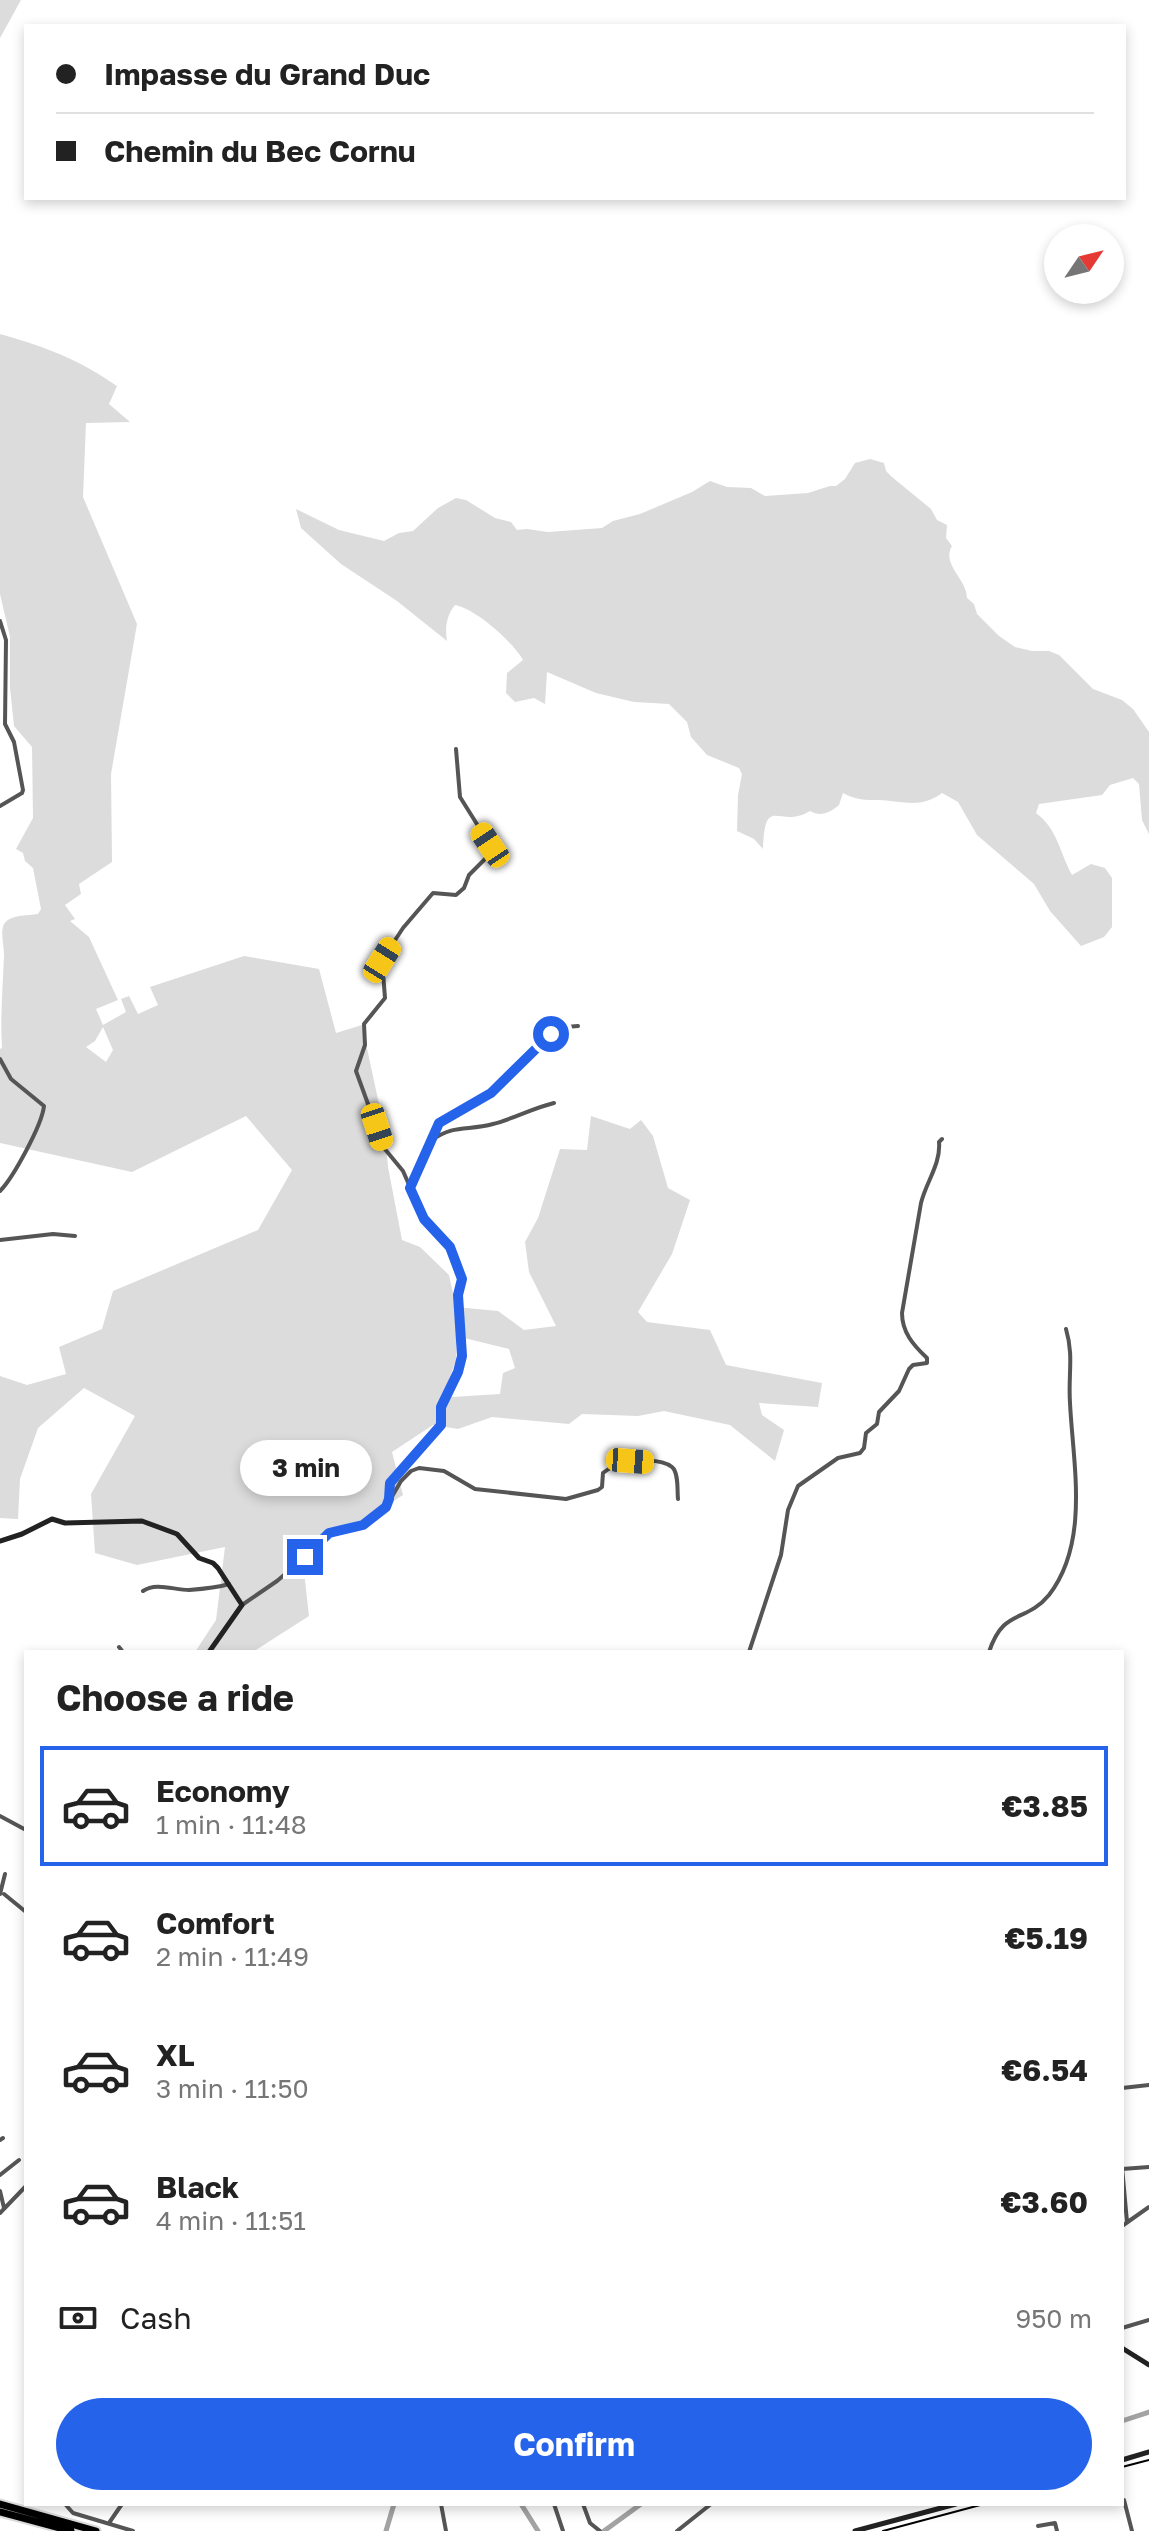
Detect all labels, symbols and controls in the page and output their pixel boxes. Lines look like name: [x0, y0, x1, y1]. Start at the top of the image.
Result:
text: Impasse du Grand Duc: [104, 56, 430, 92]
text: Chemin du Bec Cornu: [104, 133, 416, 169]
north arrow: [1044, 224, 1124, 304]
map controls: [1044, 224, 1124, 304]
car: [467, 818, 513, 872]
car: [359, 933, 405, 987]
route start: [533, 1016, 569, 1052]
car: [358, 1100, 396, 1154]
callout: 3 min: [239, 1441, 371, 1497]
car: [605, 1447, 655, 1475]
text: 3 min: [272, 1452, 340, 1483]
route end: [287, 1539, 323, 1575]
text: Choose a ride: [56, 1676, 294, 1719]
icon: car: [60, 1770, 132, 1842]
text: Economy: [156, 1773, 290, 1809]
text: €3.85: [1001, 1788, 1088, 1824]
text: 1 min · 11:48: [156, 1809, 307, 1840]
icon: car: [60, 1902, 132, 1974]
text: Comfort: [156, 1905, 275, 1941]
text: €5.19: [1004, 1920, 1088, 1956]
text: 2 min · 11:49: [156, 1941, 309, 1972]
icon: car: [60, 2034, 132, 2106]
text: XL: [156, 2037, 195, 2073]
text: €6.54: [1001, 2052, 1088, 2088]
text: 3 min · 11:50: [156, 2073, 309, 2104]
icon: car: [60, 2166, 132, 2238]
text: Black: [156, 2169, 239, 2205]
text: €3.60: [1000, 2184, 1088, 2220]
text: 4 min · 11:51: [156, 2205, 306, 2236]
icon: cash: [56, 2296, 100, 2340]
text: Cash: [120, 2300, 192, 2336]
text: 950 m: [1016, 2303, 1092, 2334]
button: Confirm: [56, 2398, 1092, 2490]

